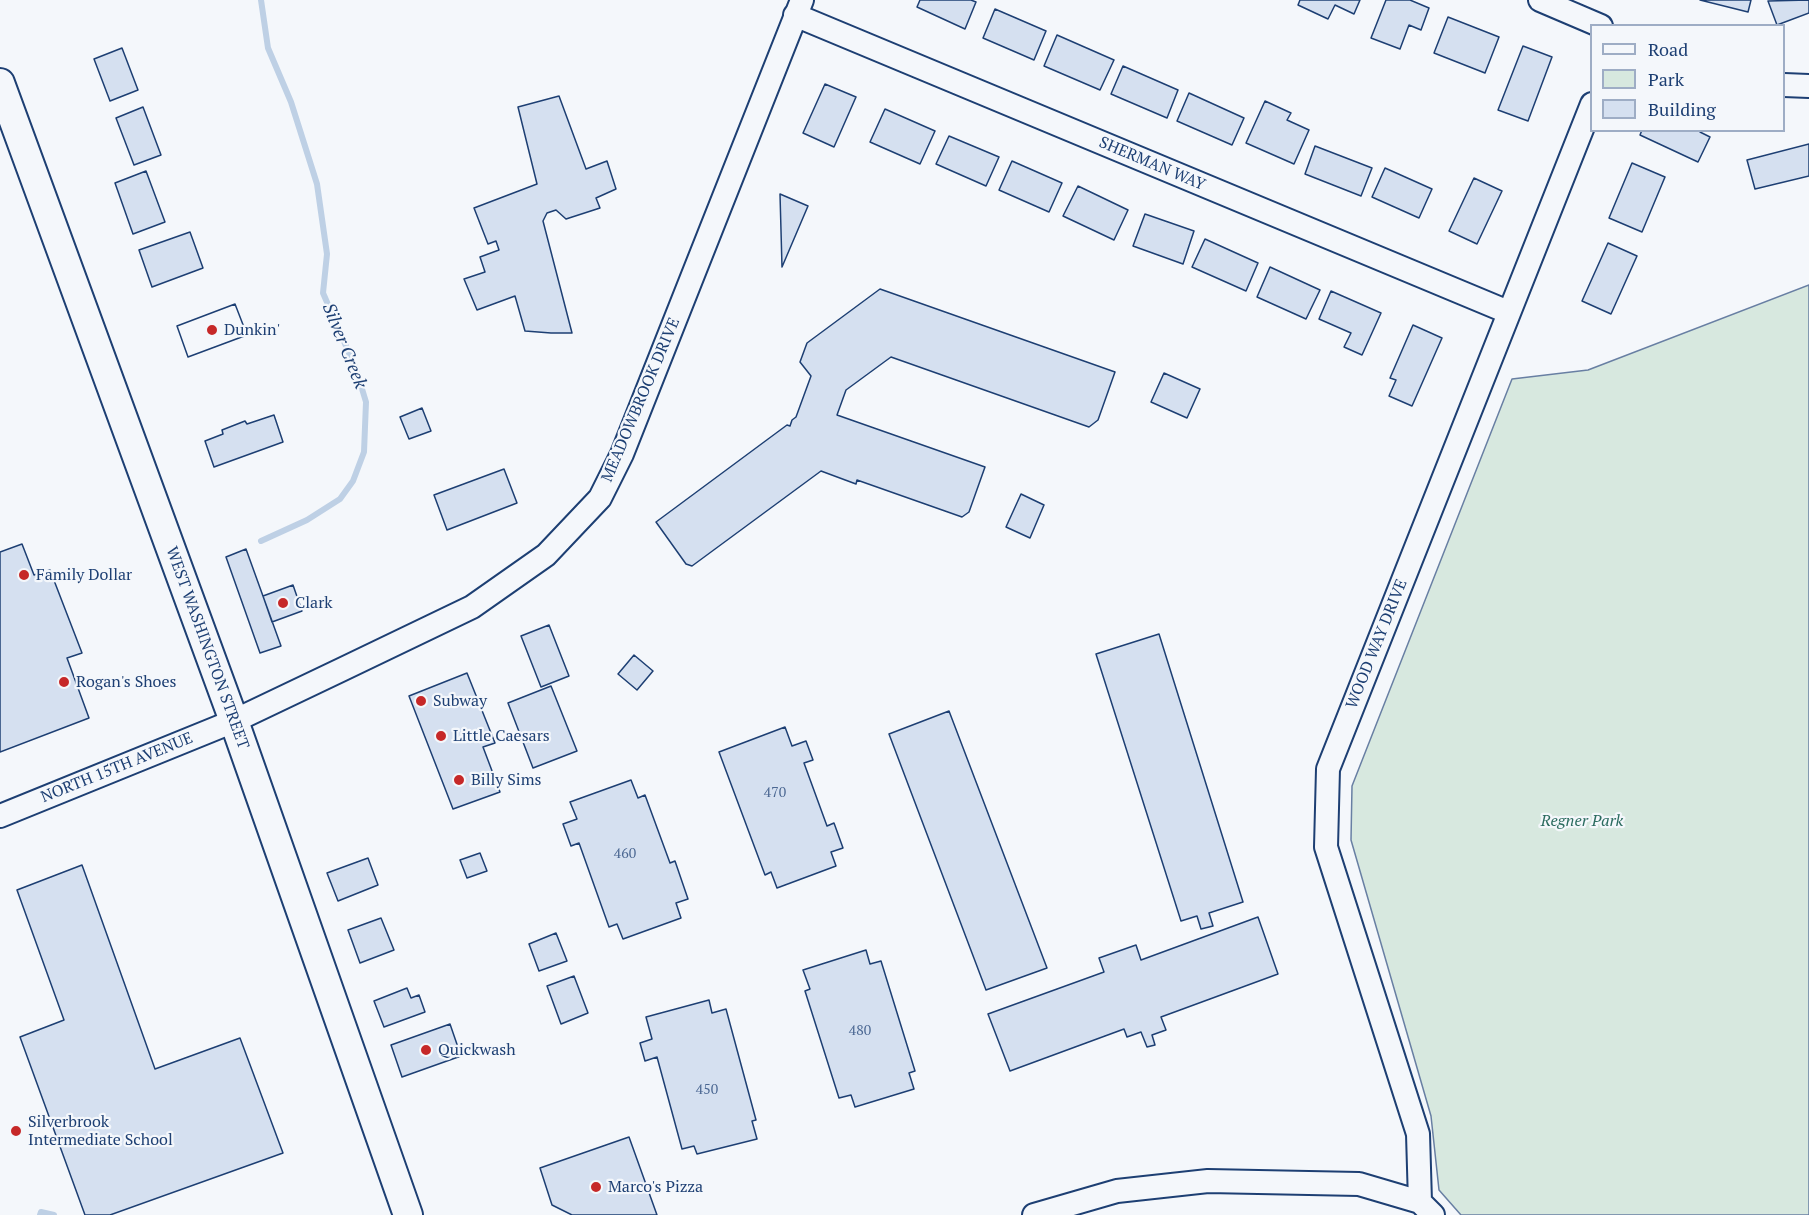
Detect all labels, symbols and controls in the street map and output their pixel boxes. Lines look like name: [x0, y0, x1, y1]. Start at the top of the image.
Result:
legend: [1590, 24, 1785, 132]
text: Road: [1648, 37, 1688, 61]
text: Park: [1648, 67, 1684, 91]
text: Building: [1648, 97, 1716, 121]
street label: SHERMAN WAY: [1096, 133, 1208, 195]
water label: Silver Creek: [317, 300, 371, 392]
street label: MEADOWBROOK DRIVE: [598, 315, 684, 485]
place label: Dunkin': [224, 320, 280, 340]
marker: Dunkin': [205, 323, 219, 337]
street label: WEST WASHINGTON STREET: [161, 544, 253, 752]
place label: Family Dollar: [36, 565, 132, 585]
marker: Family Dollar: [17, 568, 31, 582]
street label: WOOD WAY DRIVE: [1342, 576, 1412, 712]
place label: Clark: [295, 593, 333, 613]
marker: Clark: [276, 596, 290, 610]
place label: Rogan's Shoes: [76, 672, 176, 692]
marker: Rogan's Shoes: [57, 675, 71, 689]
place label: Subway: [433, 691, 487, 711]
marker: Subway: [414, 694, 428, 708]
place label: Little Caesars: [453, 726, 550, 746]
street label: NORTH 15TH AVENUE: [38, 729, 196, 807]
marker: Little Caesars: [434, 729, 448, 743]
place label: Billy Sims: [471, 770, 541, 790]
marker: Billy Sims: [452, 773, 466, 787]
house number: 470: [764, 785, 786, 801]
park label: Regner Park: [1541, 811, 1623, 831]
house number: 460: [614, 846, 636, 862]
house number: 480: [849, 1023, 871, 1039]
place label: Quickwash: [438, 1040, 516, 1060]
marker: Quickwash: [419, 1043, 433, 1057]
house number: 450: [696, 1082, 718, 1098]
place label: Silverbrook Intermediate School: [28, 1112, 173, 1150]
marker: Silverbrook Intermediate School: [9, 1124, 23, 1138]
place label: Marco's Pizza: [608, 1177, 703, 1197]
marker: Marco's Pizza: [589, 1180, 603, 1194]

